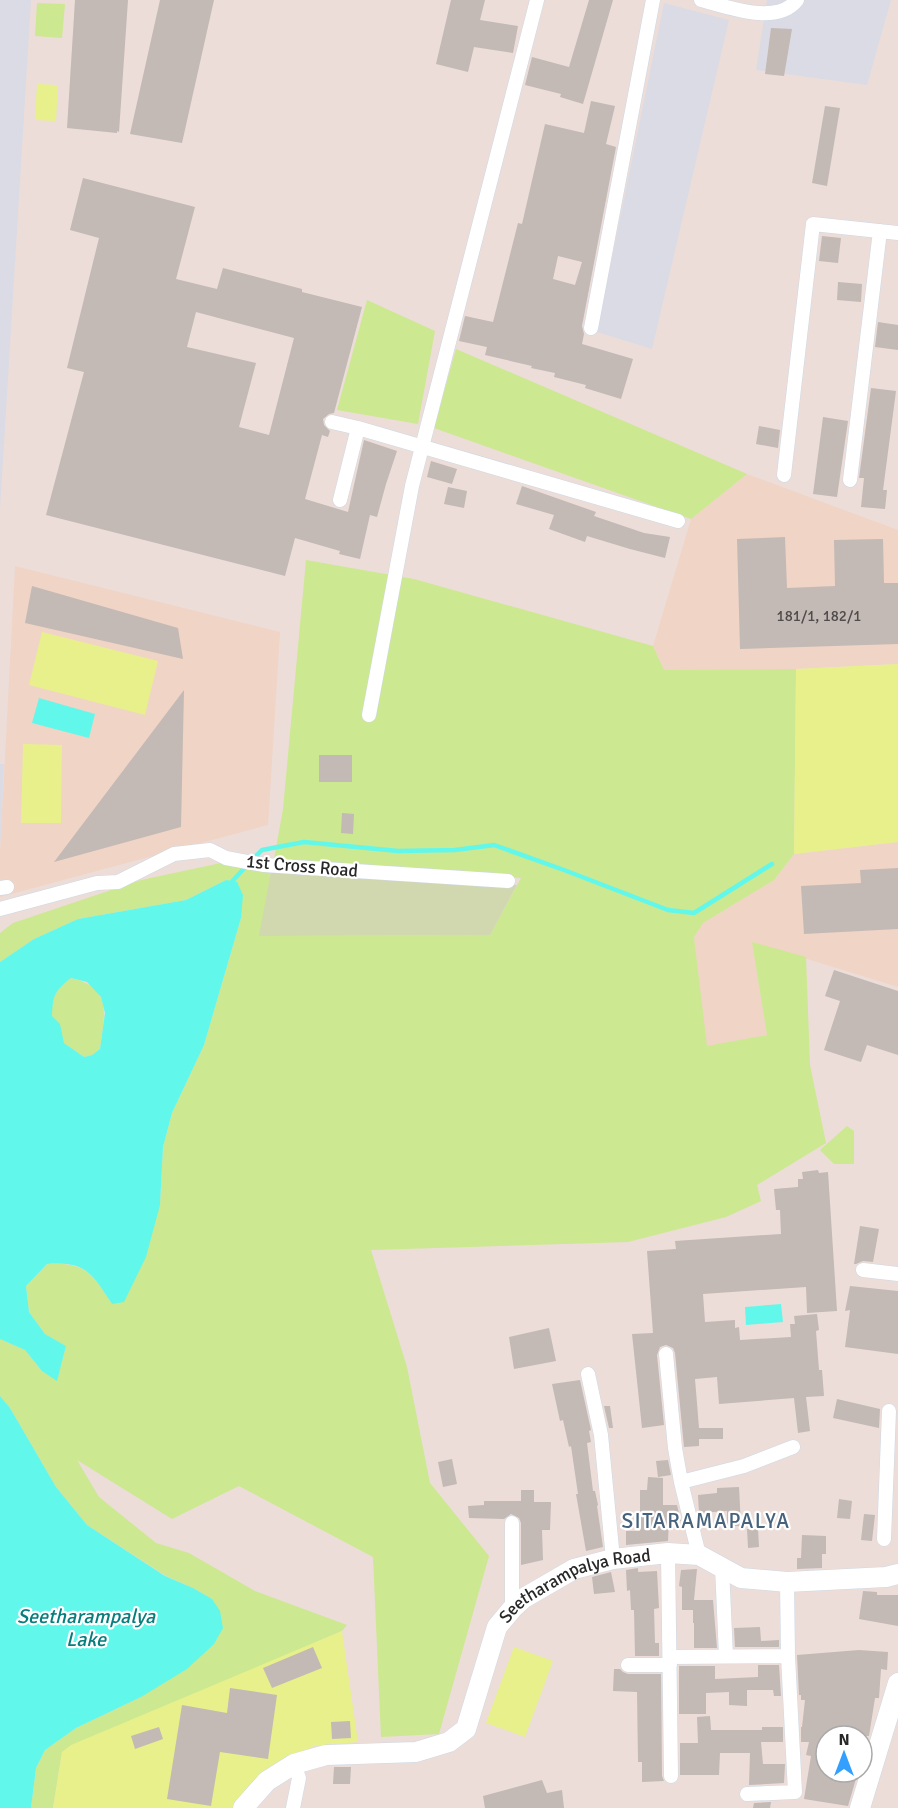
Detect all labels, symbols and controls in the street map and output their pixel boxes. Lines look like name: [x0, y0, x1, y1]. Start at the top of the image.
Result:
house number: 181/1, 182/1: [777, 607, 861, 625]
street label: 1st Cross Road: [245, 850, 359, 882]
district label: SITARAMAPALYA: [621, 1508, 791, 1534]
street label: Seetharampalya Road: [494, 1544, 652, 1627]
water label: Seetharampalya Lake: [17, 1604, 156, 1652]
north arrow: [814, 1724, 874, 1784]
text: N: [838, 1730, 850, 1750]

